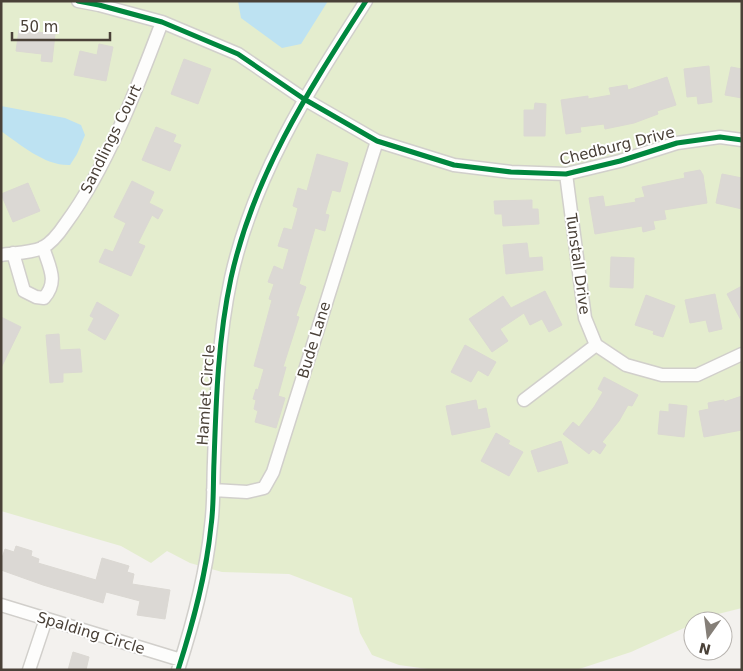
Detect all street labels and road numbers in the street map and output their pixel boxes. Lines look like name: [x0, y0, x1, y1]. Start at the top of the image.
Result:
street label: Sandlings Court: [77, 82, 145, 196]
street label: Chedburg Drive: [558, 123, 676, 169]
street label: Tunstall Drive: [562, 211, 594, 316]
street label: Bude Lane: [294, 299, 334, 381]
street label: Hamlet Circle: [193, 344, 219, 446]
street label: Spalding Circle: [35, 608, 147, 658]

